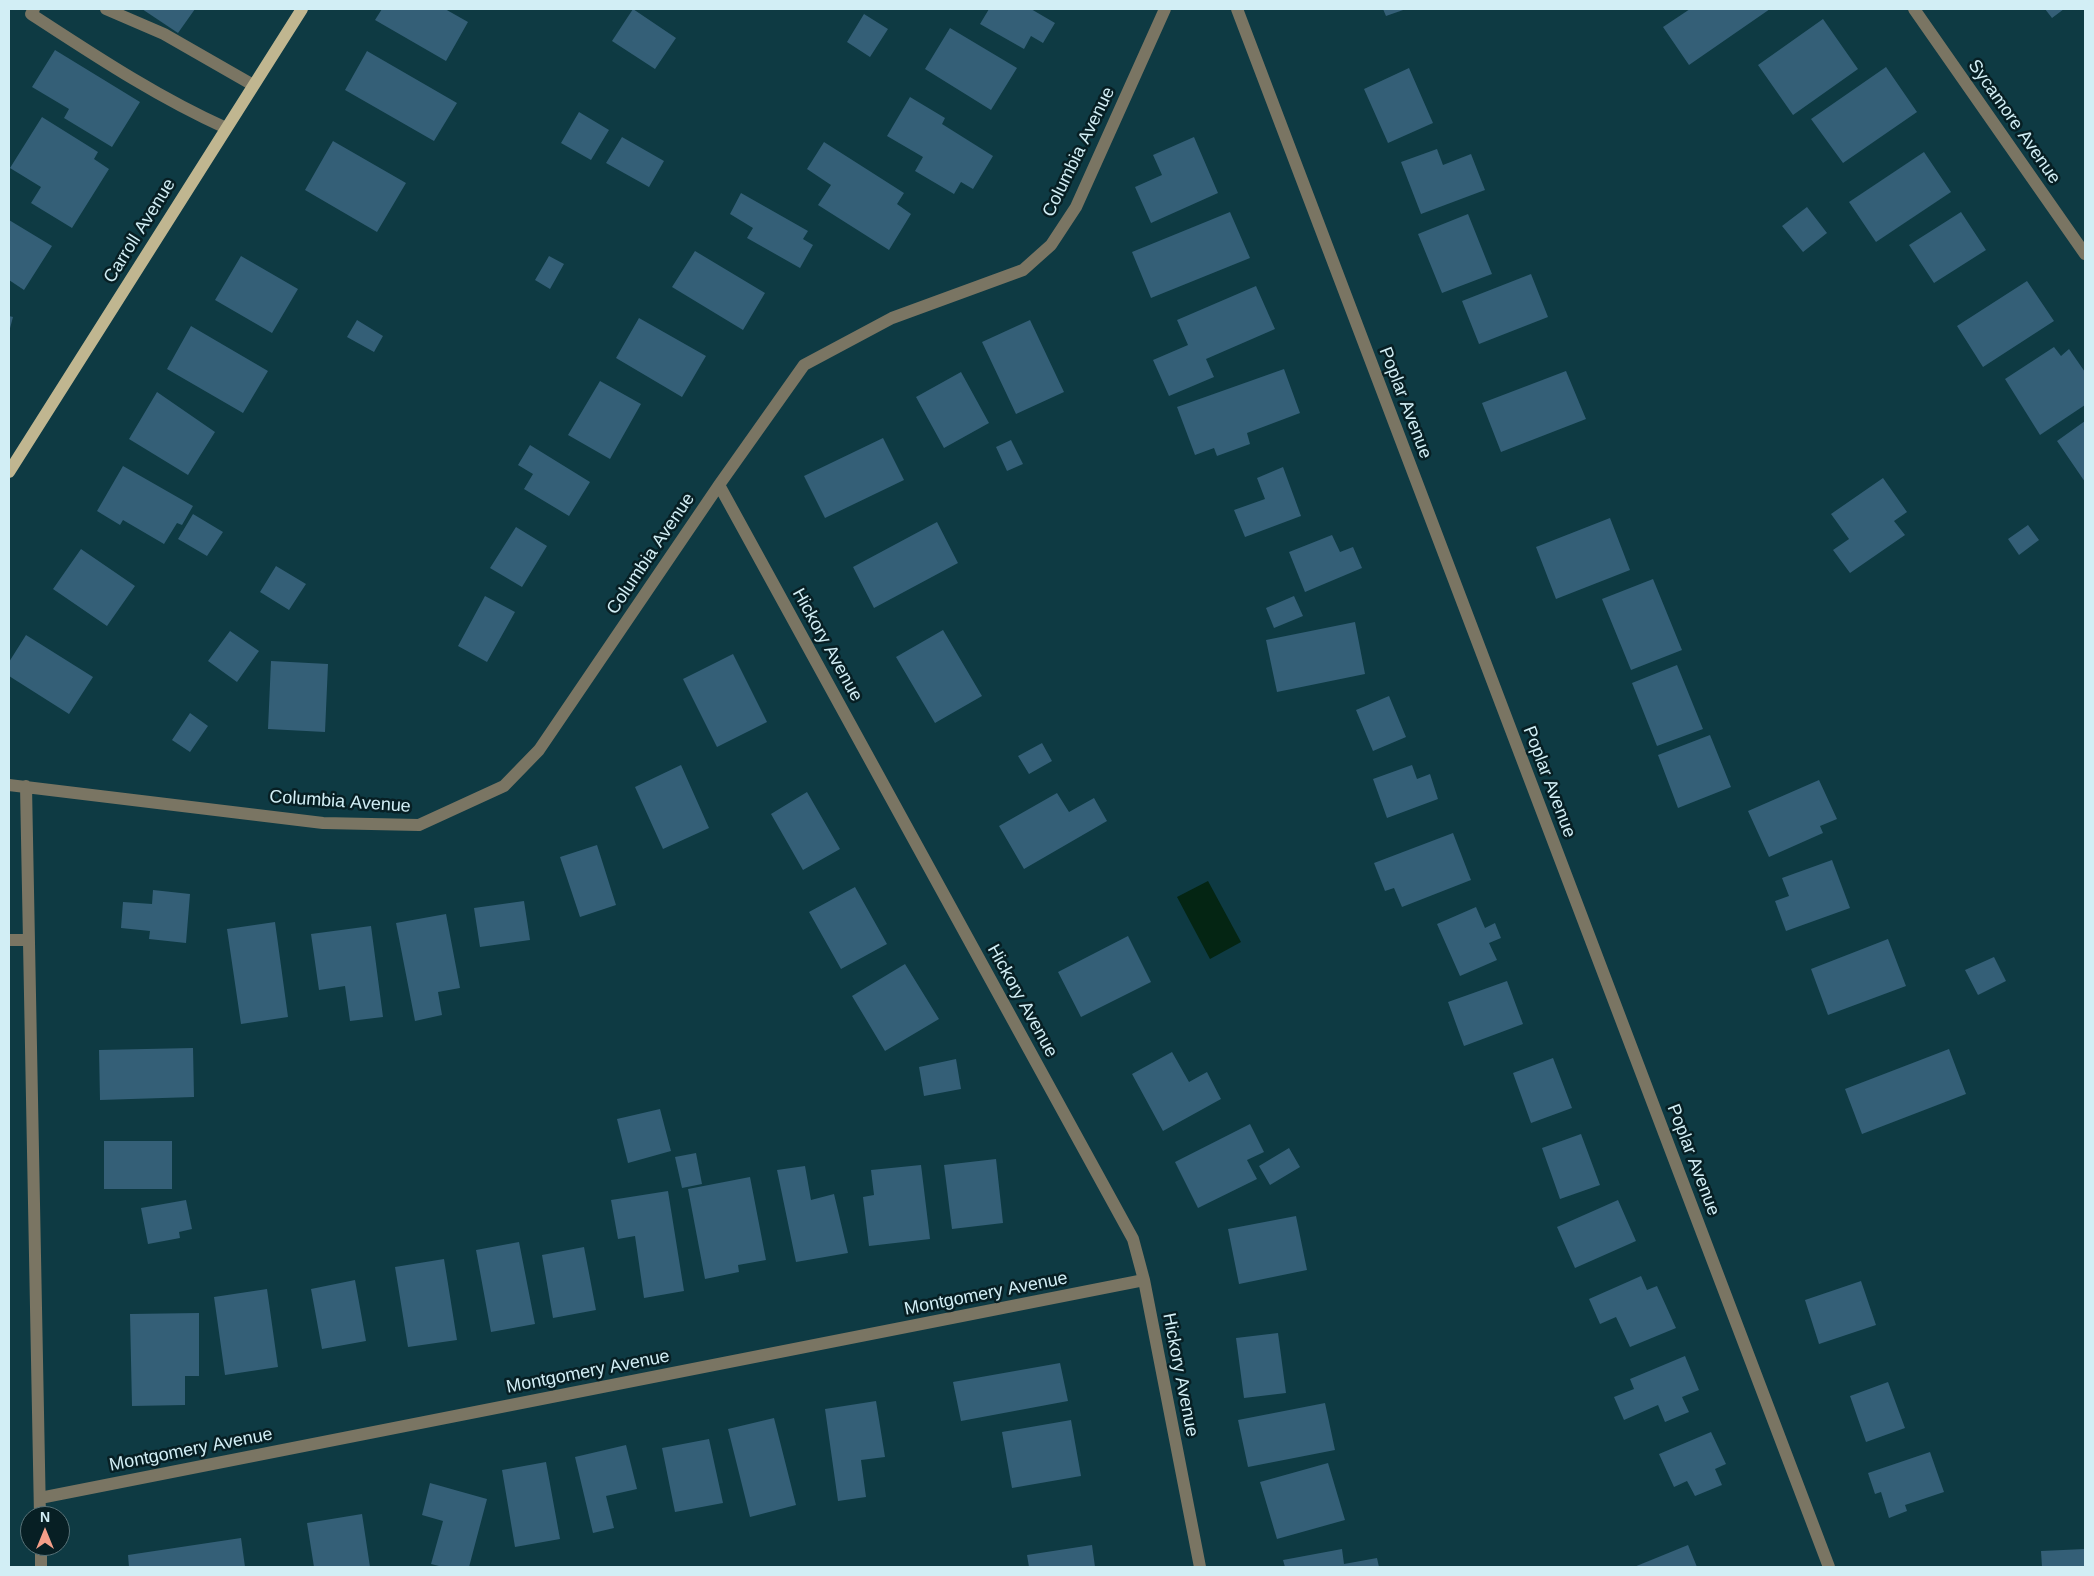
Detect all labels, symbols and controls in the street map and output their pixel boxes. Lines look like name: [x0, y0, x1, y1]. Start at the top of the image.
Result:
street label: Sycamore Avenue: [1963, 56, 2065, 188]
street label: Columbia Avenue: [1038, 84, 1120, 220]
street label: Carroll Avenue: [99, 175, 181, 287]
street label: Poplar Avenue: [1374, 344, 1436, 462]
street label: Columbia Avenue: [602, 489, 700, 619]
street label: Hickory Avenue: [787, 585, 867, 705]
street label: Poplar Avenue: [1518, 723, 1580, 841]
street label: Columbia Avenue: [269, 786, 411, 818]
street label: Hickory Avenue: [982, 941, 1062, 1061]
street label: Poplar Avenue: [1662, 1101, 1724, 1219]
street label: Montgomery Avenue: [903, 1268, 1069, 1320]
street label: Hickory Avenue: [1157, 1311, 1203, 1439]
street label: Montgomery Avenue: [505, 1346, 671, 1398]
street label: Montgomery Avenue: [108, 1424, 274, 1476]
north arrow: [20, 1506, 70, 1556]
text: N: [40, 1509, 50, 1525]

